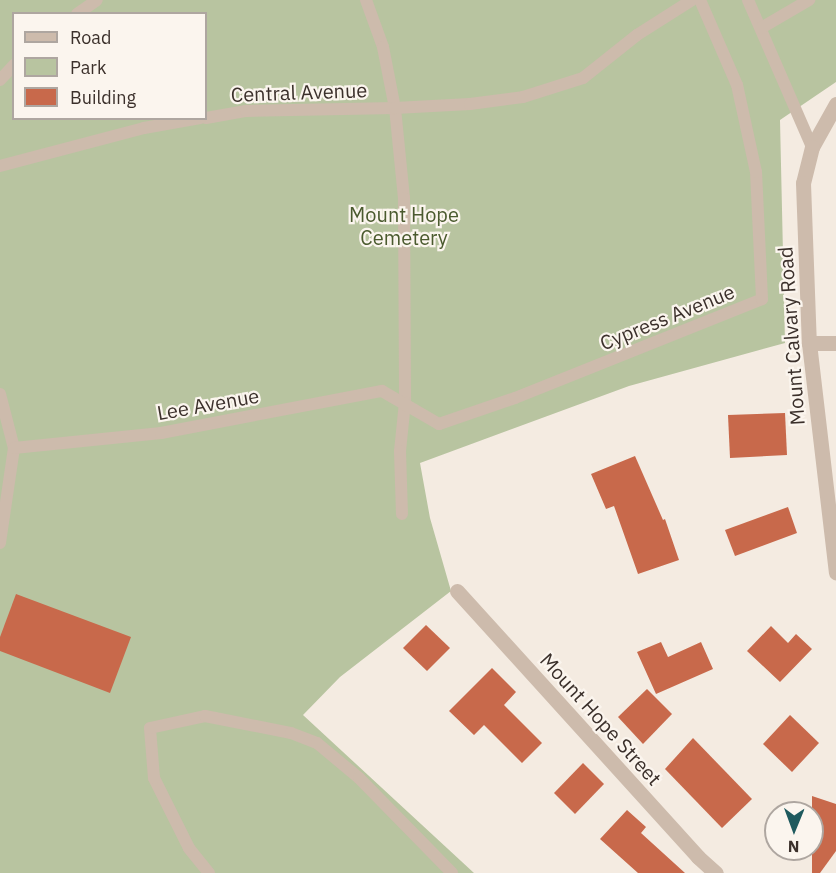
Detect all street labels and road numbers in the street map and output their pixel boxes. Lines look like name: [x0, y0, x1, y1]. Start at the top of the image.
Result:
street label: Central Avenue: [230, 78, 368, 106]
street label: Mount Calvary Road: [773, 246, 809, 426]
street label: Cypress Avenue: [596, 279, 738, 355]
street label: Lee Avenue: [155, 383, 261, 425]
street label: Mount Hope Street: [535, 648, 667, 790]

